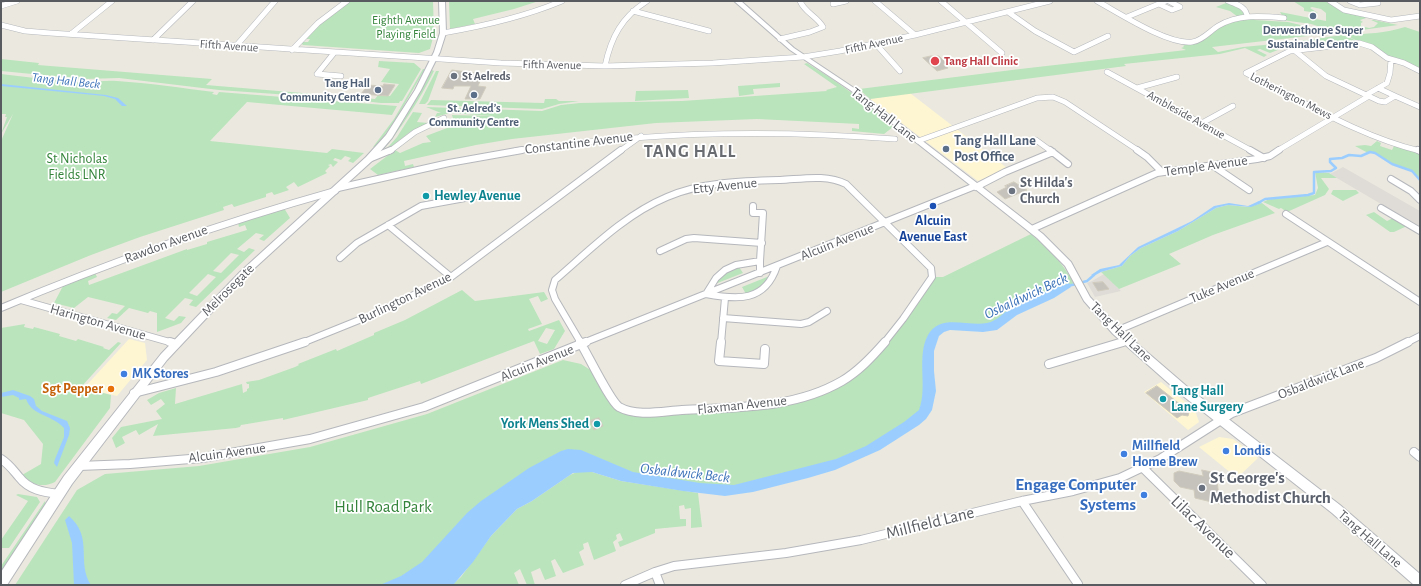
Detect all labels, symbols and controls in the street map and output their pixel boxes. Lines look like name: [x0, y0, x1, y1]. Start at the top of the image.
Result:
marker: Derwenthorpe Super Sustainable Centre: [1308, 11, 1318, 21]
park label: Eighth Avenue Playing Field: [372, 13, 440, 41]
place label: Derwenthorpe Super Sustainable Centre: [1263, 23, 1363, 51]
street label: Fifth Avenue: [844, 31, 904, 57]
street label: Fifth Avenue: [199, 37, 259, 55]
place label: Tang Hall Clinic: [944, 54, 1018, 68]
marker: Tang Hall Clinic: [929, 55, 941, 67]
street label: Fifth Avenue: [522, 57, 582, 73]
place label: St Aelreds: [462, 69, 510, 83]
street label: Lotherington Mews: [1248, 69, 1334, 123]
water label: Tang Hall Beck: [31, 70, 101, 92]
marker: St Aelreds: [449, 71, 459, 81]
place label: Tang Hall Community Centre: [280, 76, 370, 104]
street label: Tang Hall Lane: [848, 84, 920, 146]
marker: Tang Hall Community Centre: [373, 85, 383, 95]
street label: Ambleside Avenue: [1144, 88, 1228, 142]
marker: St. Aelred’s Community Centre: [469, 90, 479, 100]
place label: St. Aelred’s Community Centre: [429, 101, 519, 129]
street label: Constantine Avenue: [524, 128, 634, 158]
place label: Tang Hall Lane Post Office: [954, 133, 1036, 166]
district label: TANG HALL: [644, 141, 736, 163]
marker: Tang Hall Lane Post Office: [941, 144, 951, 154]
park label: St Nicholas Fields LNR: [47, 151, 107, 184]
street label: Temple Avenue: [1163, 152, 1249, 180]
street label: Etty Avenue: [692, 174, 758, 198]
place label: St Hilda's Church: [1020, 175, 1073, 208]
marker: St Hilda's Church: [1007, 186, 1017, 196]
place label: Hewley Avenue: [434, 188, 521, 204]
marker: Hewley Avenue: [421, 191, 431, 201]
marker: Alcuin Avenue East: [928, 201, 938, 211]
place label: Alcuin Avenue East: [899, 213, 967, 246]
street label: Alcuin Avenue: [798, 220, 876, 264]
street label: Rawdon Avenue: [122, 221, 210, 267]
street label: Melrosegate: [198, 260, 258, 320]
street label: Tuke Avenue: [1187, 265, 1257, 307]
street label: Burlington Avenue: [356, 268, 454, 328]
water label: Osbaldwick Beck: [981, 269, 1071, 323]
street label: Tang Hall Lane: [1087, 298, 1155, 366]
street label: Harington Avenue: [48, 300, 148, 344]
street label: Alcuin Avenue: [498, 341, 576, 385]
street label: Osbaldwick Lane: [1275, 355, 1367, 403]
place label: MK Stores: [132, 366, 189, 382]
marker: MK Stores: [119, 369, 129, 379]
place label: Sgt Pepper: [42, 381, 103, 397]
place label: Tang Hall Lane Surgery: [1171, 383, 1244, 416]
marker: Sgt Pepper: [106, 384, 116, 394]
street label: Flaxman Avenue: [696, 392, 788, 418]
marker: Tang Hall Lane Surgery: [1158, 394, 1168, 404]
place label: York Mens Shed: [501, 416, 589, 432]
marker: York Mens Shed: [592, 419, 602, 429]
place label: Millfield Home Brew: [1132, 438, 1198, 470]
street label: Alcuin Avenue: [187, 439, 267, 467]
place label: Londis: [1234, 443, 1271, 459]
marker: Londis: [1221, 446, 1231, 456]
marker: Millfield Home Brew: [1119, 449, 1129, 459]
water label: Osbaldwick Beck: [639, 459, 731, 487]
place label: St George's Methodist Church: [1210, 468, 1331, 508]
place label: Engage Computer Systems: [1015, 475, 1136, 515]
marker: St George's Methodist Church: [1197, 483, 1207, 493]
marker: Engage Computer Systems: [1139, 490, 1149, 500]
street label: Lilac Avenue: [1166, 491, 1240, 563]
park label: Hull Road Park: [334, 497, 432, 517]
street label: Millfield Lane: [884, 502, 976, 544]
street label: Tang Hall Lane: [1335, 507, 1405, 571]

